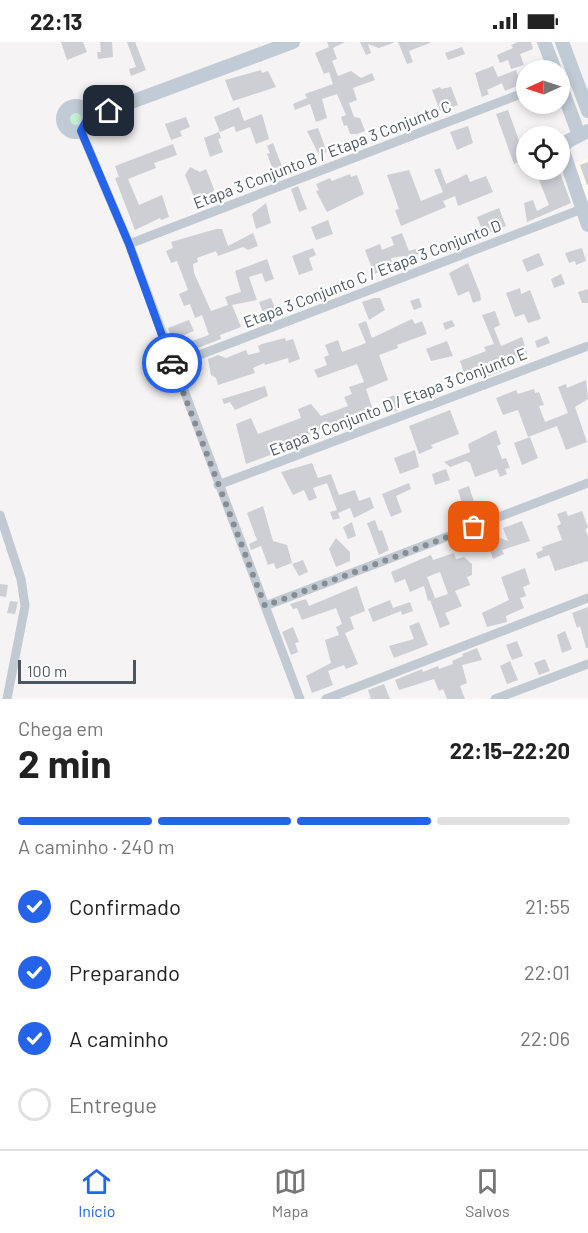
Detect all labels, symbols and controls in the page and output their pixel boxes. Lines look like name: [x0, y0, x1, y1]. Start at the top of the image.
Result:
text: 22:13: [30, 8, 82, 34]
north arrow: [516, 60, 570, 114]
map controls: [516, 60, 570, 180]
pin: [83, 85, 134, 136]
icon: home: [92, 94, 125, 127]
street label: Etapa 3 Conjunto B / Etapa 3 Conjunto C: [190, 96, 454, 212]
button: locate: [516, 126, 570, 180]
street label: Etapa 3 Conjunto C / Etapa 3 Conjunto D: [241, 215, 503, 331]
courier: [142, 333, 202, 393]
street label: Etapa 3 Conjunto D / Etapa 3 Conjunto E: [267, 343, 529, 459]
icon: car: [156, 347, 189, 380]
pin: [448, 501, 499, 552]
icon: bag: [457, 510, 490, 543]
scale bar: [18, 657, 136, 684]
text: 100 m: [27, 661, 67, 680]
text: Chega em: [18, 716, 104, 740]
text: 22:15–22:20: [450, 737, 570, 763]
text: 2 min: [18, 739, 111, 786]
text: A caminho · 240 m: [18, 834, 174, 858]
icon: check: [18, 890, 51, 923]
text: Confirmado: [69, 893, 181, 919]
text: 21:55: [525, 894, 570, 918]
icon: check: [18, 956, 51, 989]
text: Preparando: [69, 959, 180, 985]
text: 22:01: [524, 960, 570, 984]
icon: check: [18, 1022, 51, 1055]
text: A caminho: [69, 1025, 169, 1051]
text: 22:06: [520, 1026, 570, 1050]
text: Entregue: [69, 1091, 157, 1117]
tab: Início: [78, 1165, 115, 1220]
tab: Mapa: [272, 1165, 308, 1220]
tab: Salvos: [465, 1165, 510, 1220]

